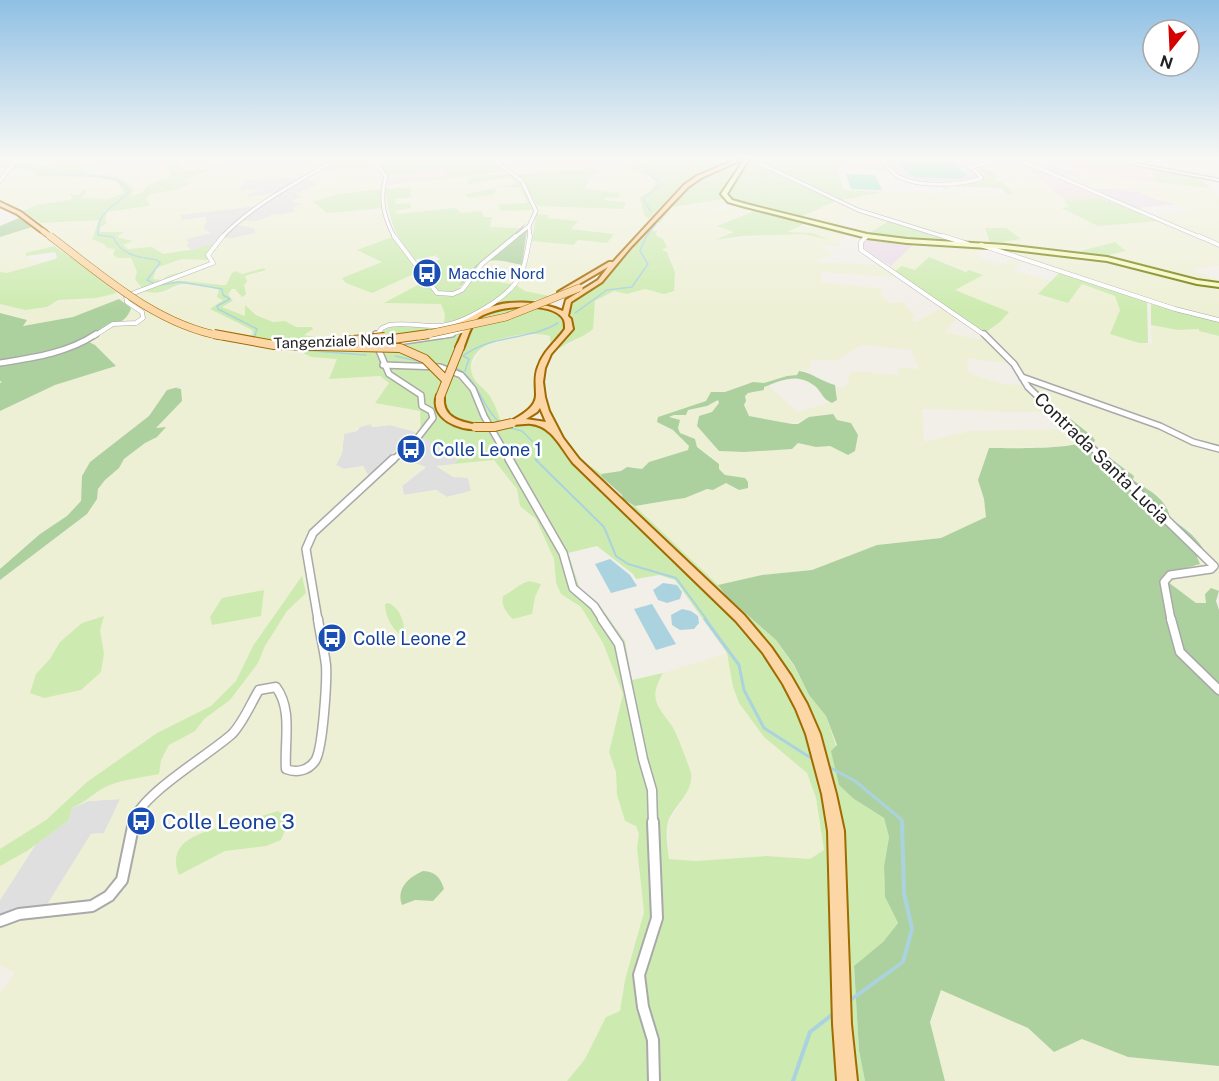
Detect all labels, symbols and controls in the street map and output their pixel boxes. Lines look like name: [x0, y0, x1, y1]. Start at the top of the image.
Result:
north arrow: [1141, 18, 1201, 78]
text: N: [1158, 51, 1175, 73]
bus stop icon: Macchie Nord: [411, 257, 443, 289]
place label: Macchie Nord: [448, 265, 544, 282]
street label: Tangenziale Nord: [273, 330, 395, 352]
street label: Contrada Santa Lucia: [1030, 388, 1174, 528]
bus stop icon: Colle Leone 1: [395, 433, 427, 465]
place label: Colle Leone 1: [432, 439, 542, 460]
bus stop icon: Colle Leone 2: [316, 622, 348, 654]
place label: Colle Leone 2: [353, 628, 466, 649]
bus stop icon: Colle Leone 3: [125, 805, 157, 837]
place label: Colle Leone 3: [162, 809, 295, 834]

